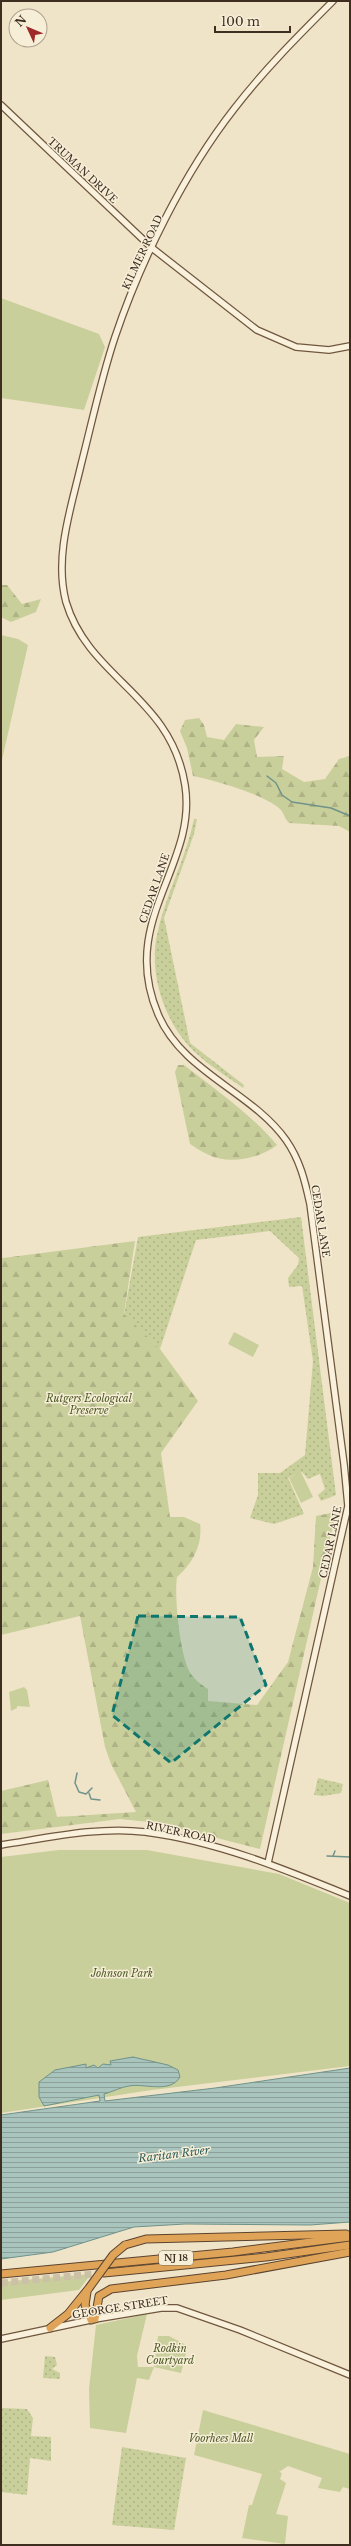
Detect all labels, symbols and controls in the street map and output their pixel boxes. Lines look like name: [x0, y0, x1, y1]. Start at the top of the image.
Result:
north arrow: [8, 8, 48, 48]
scale bar: [215, 8, 290, 34]
text: N: [12, 12, 30, 30]
text: 100 m: [221, 14, 260, 29]
street label: TRUMAN DRIVE: [45, 135, 120, 206]
street label: KILMER ROAD: [119, 213, 166, 292]
street label: CEDAR LANE: [136, 851, 173, 925]
street label: CEDAR LANE: [308, 1184, 333, 1258]
park label: Rutgers Ecological Preserve: [45, 1392, 133, 1417]
street label: CEDAR LANE: [317, 1505, 344, 1579]
street label: RIVER ROAD: [145, 1819, 217, 1846]
park label: Johnson Park: [90, 1967, 153, 1980]
water label: Raritan River: [137, 2143, 211, 2165]
road number: NJ 18: [159, 2251, 193, 2265]
street label: GEORGE STREET: [71, 2294, 169, 2321]
park label: Rodkin Courtyard: [146, 2342, 194, 2367]
park label: Voorhees Mall: [189, 2432, 254, 2445]

